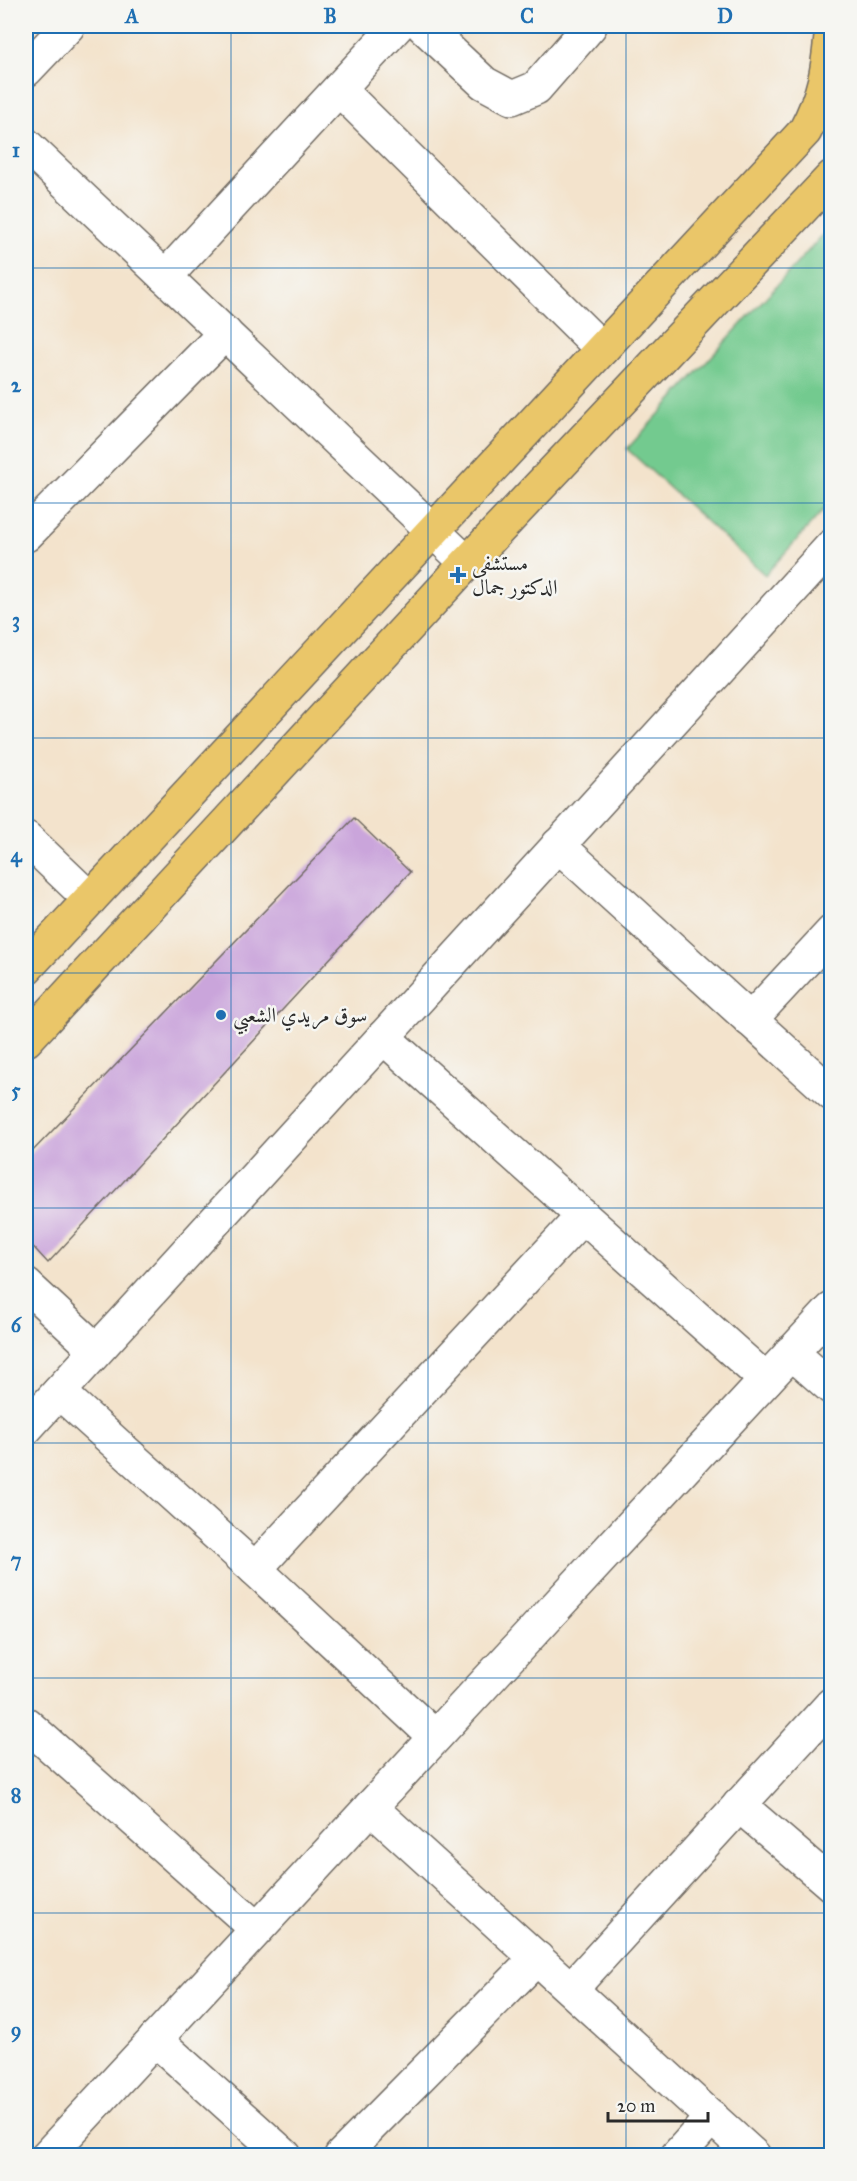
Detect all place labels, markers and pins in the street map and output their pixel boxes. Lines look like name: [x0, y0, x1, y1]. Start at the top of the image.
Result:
place label: مستشفى الدكتور جمال: [472, 550, 558, 600]
marker: مستشفى الدكتور جمال: [449, 566, 467, 584]
place label: سوق مريدي الشعبي: [233, 1002, 368, 1035]
marker: سوق مريدي الشعبي: [214, 1008, 228, 1022]

